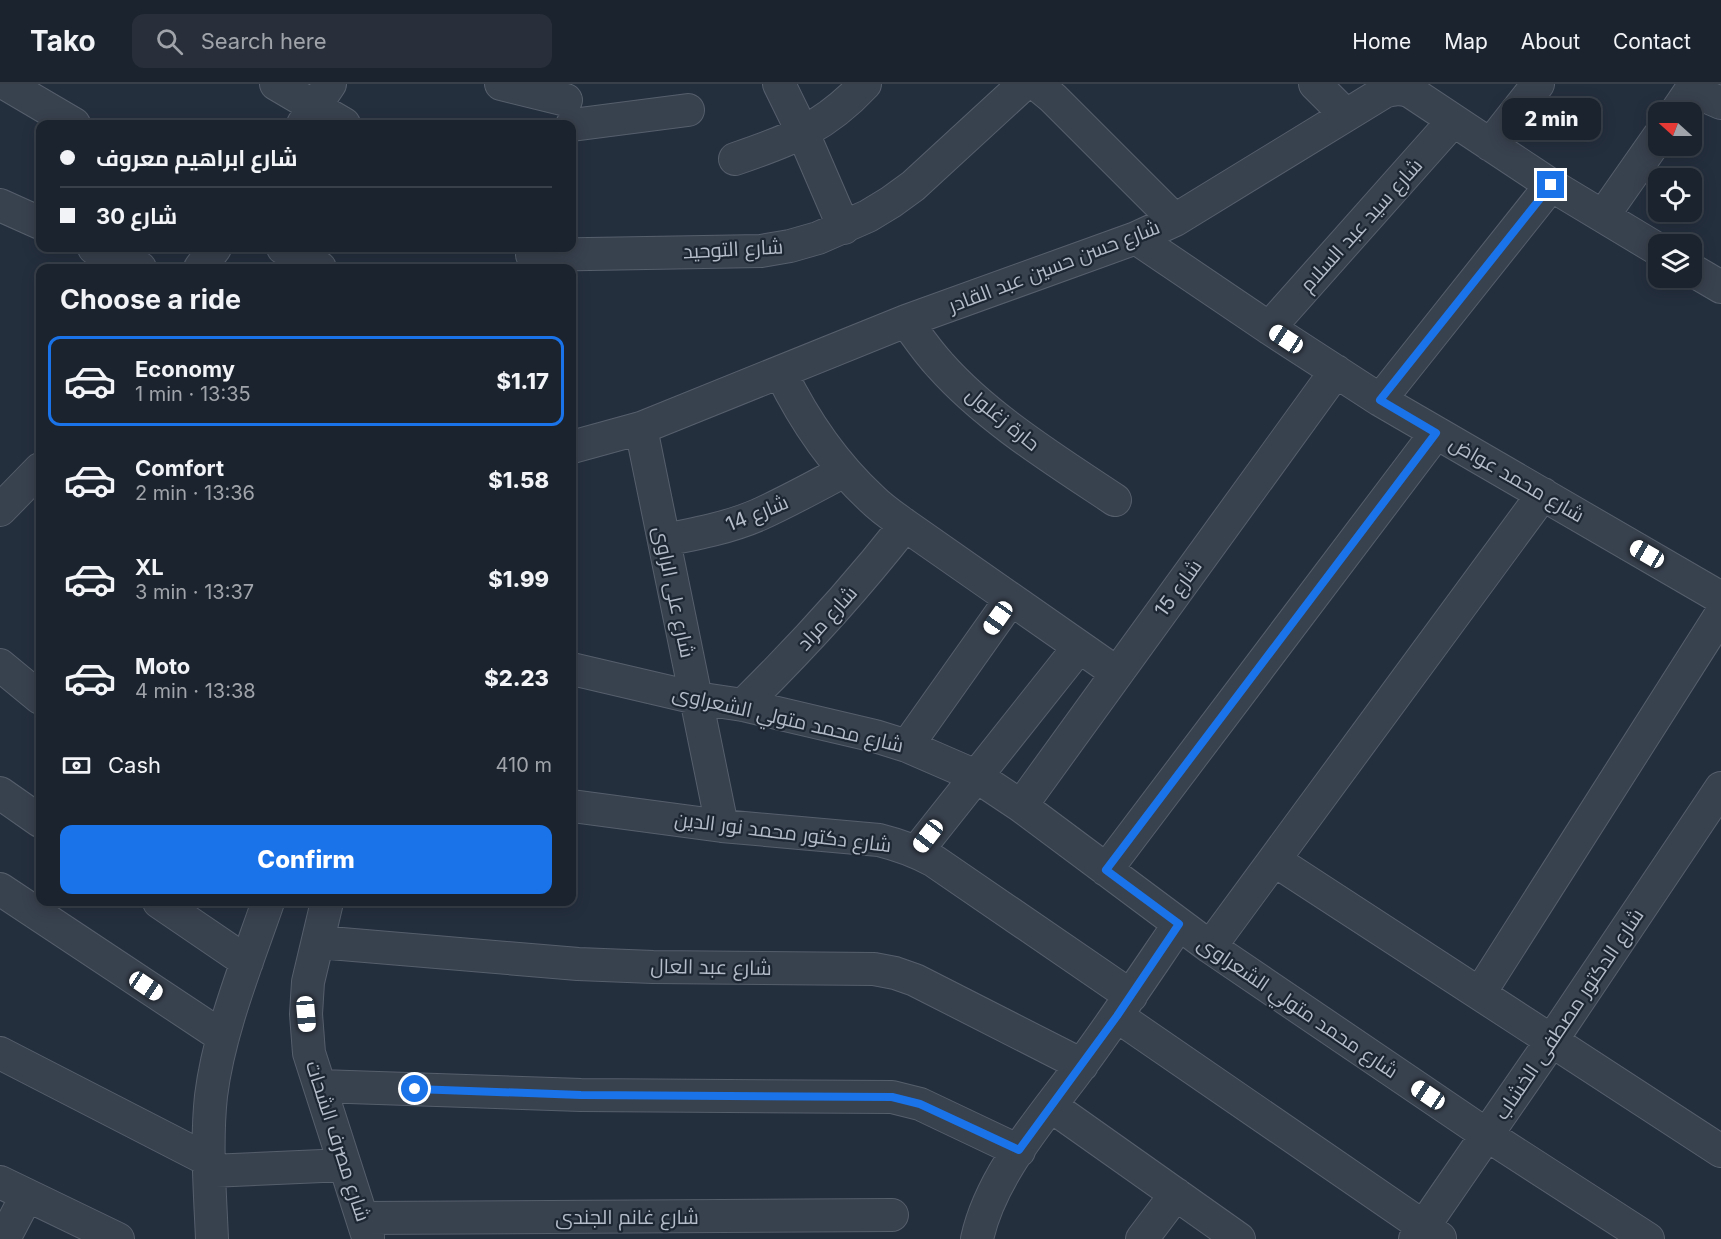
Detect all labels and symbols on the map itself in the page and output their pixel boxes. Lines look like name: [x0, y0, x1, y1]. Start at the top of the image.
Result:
callout: 2 min: [1502, 98, 1600, 140]
north arrow: [1648, 102, 1702, 156]
street label: شارع سيد عبد السلام: [1295, 153, 1429, 298]
route end: [1537, 171, 1564, 198]
street label: شارع حسن حسين عبد القادر: [944, 215, 1164, 320]
street label: شارع التوحيد: [682, 234, 784, 266]
car: [1266, 322, 1306, 356]
street label: حارة زغلول: [961, 382, 1045, 457]
street label: شارع محمد عواض: [1444, 431, 1589, 529]
street label: شارع 14: [722, 490, 793, 538]
street label: شارع على الراوى: [646, 524, 700, 660]
car: [1627, 537, 1667, 571]
street label: شارع 15: [1149, 555, 1208, 622]
street label: شارع مراد: [792, 581, 864, 656]
car: [980, 598, 1016, 638]
street label: شارع محمد متولي الشعراوى: [669, 681, 906, 761]
street label: شارع دكتور محمد نور الدين: [673, 807, 893, 859]
car: [910, 816, 946, 856]
street label: شارع الدكتور مصطفى الخشاب: [1489, 904, 1650, 1125]
street label: شارع محمد متولي الشعراوى: [1191, 931, 1403, 1086]
street label: شارع عبد العال: [650, 954, 772, 982]
car: [126, 968, 166, 1004]
car: [295, 995, 317, 1033]
street label: شارع مصرف الشحات: [299, 1058, 375, 1225]
route start: [401, 1075, 428, 1102]
car: [1408, 1077, 1448, 1113]
street label: شارع غانم الجندى: [555, 1205, 699, 1231]

